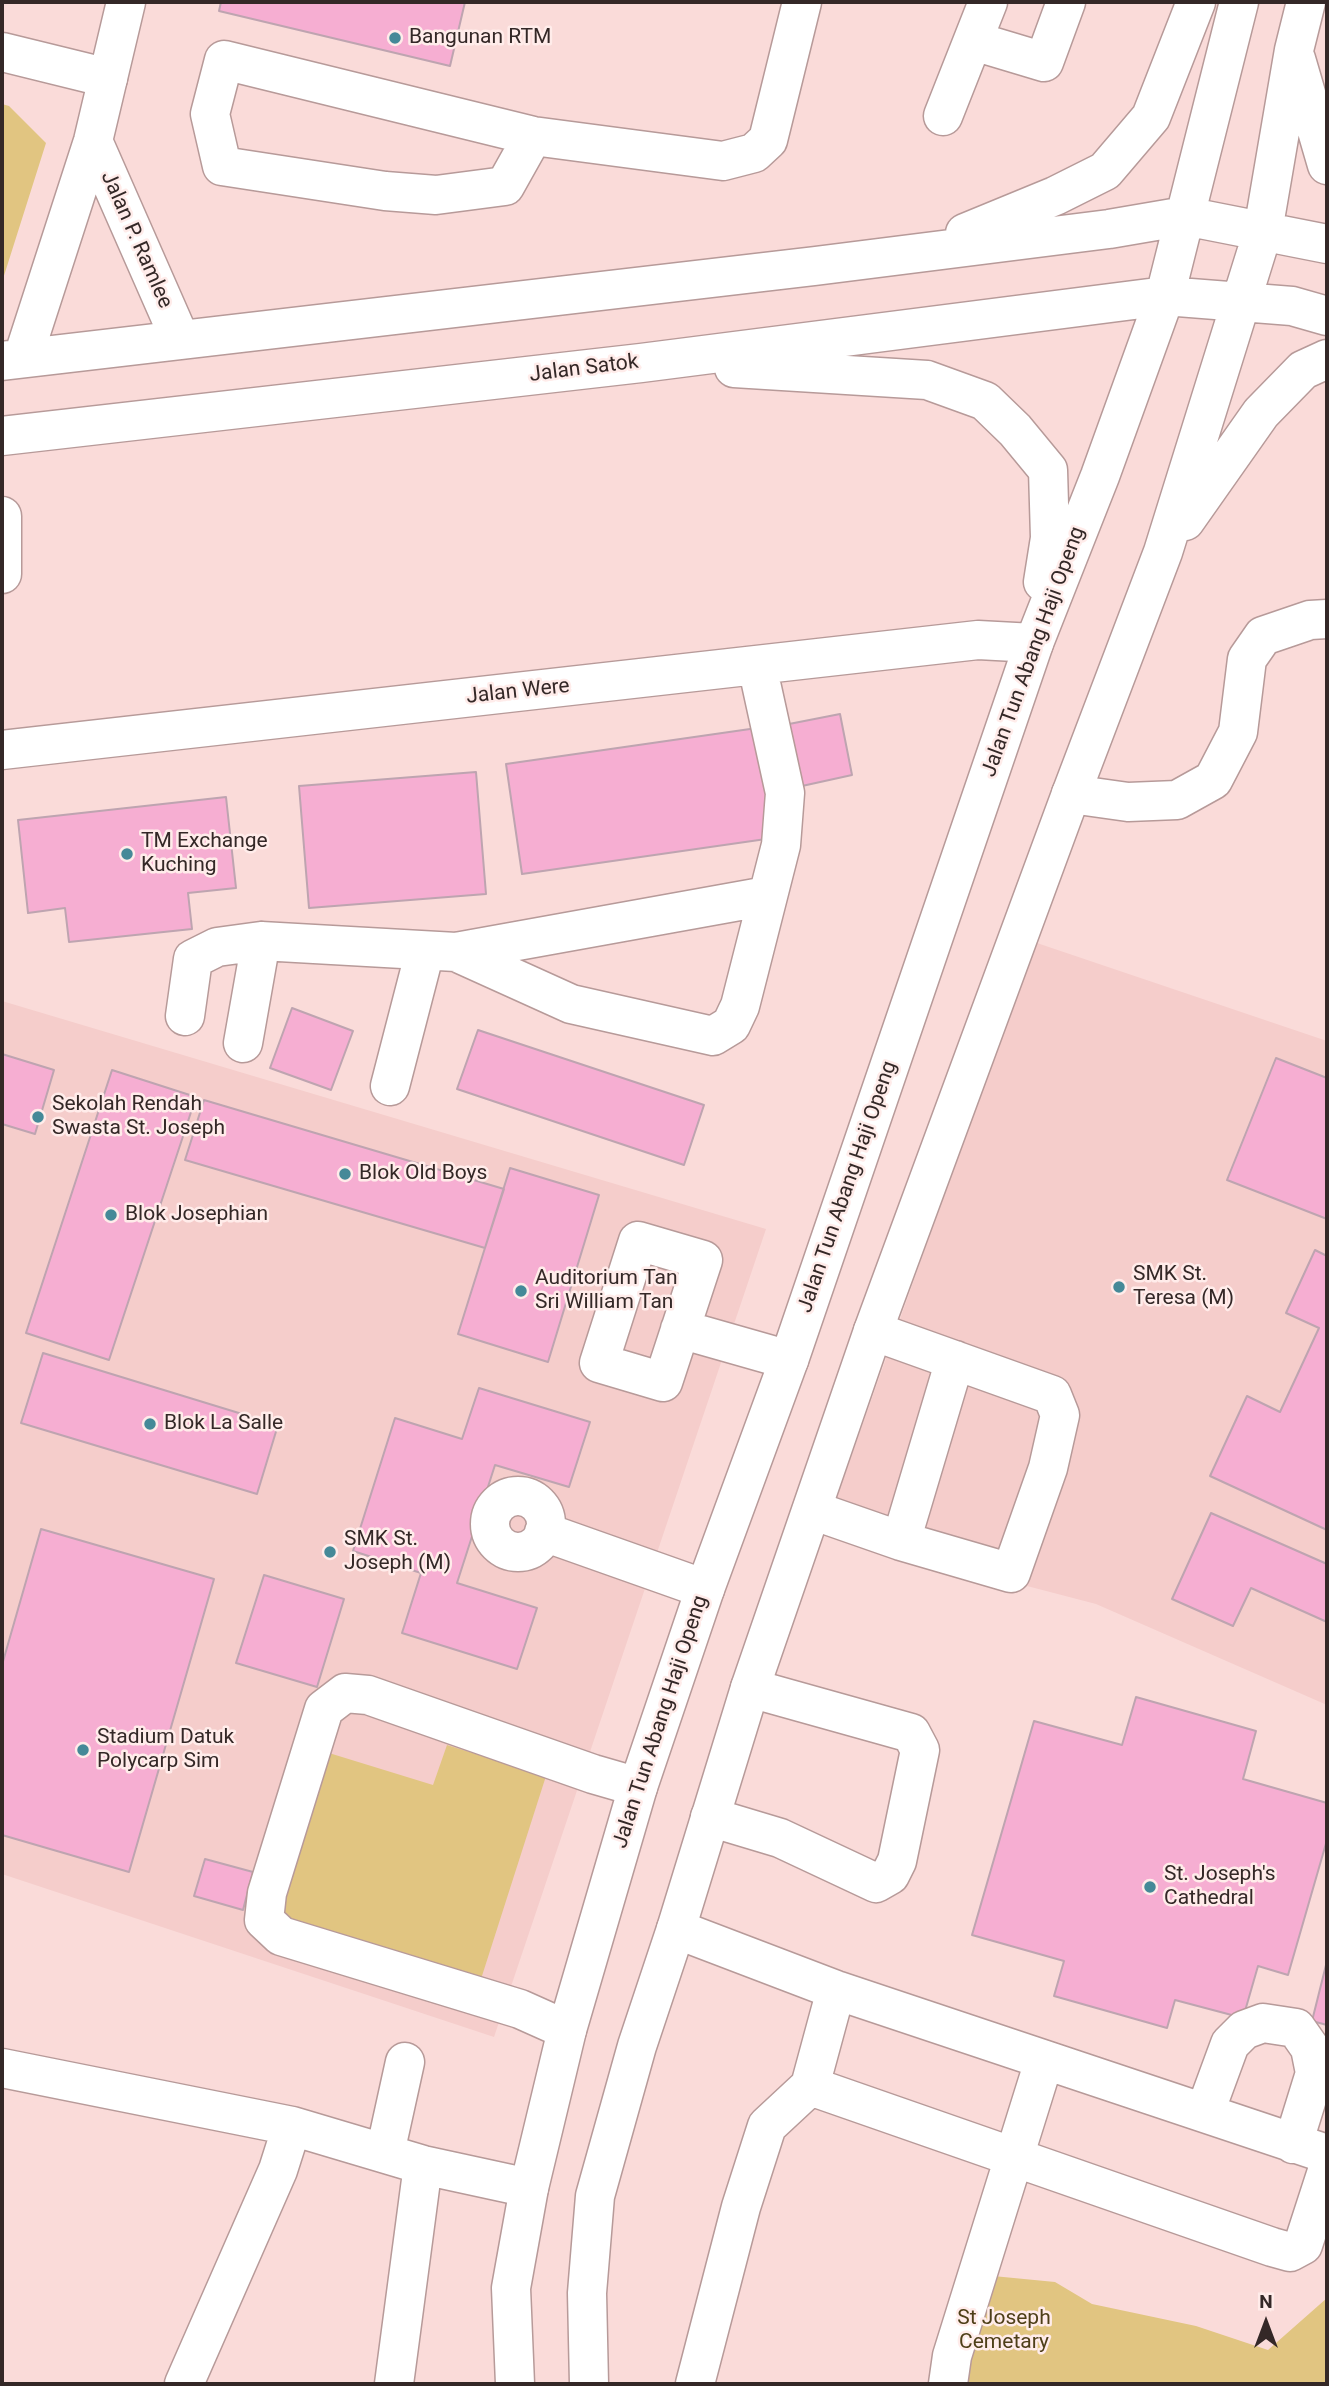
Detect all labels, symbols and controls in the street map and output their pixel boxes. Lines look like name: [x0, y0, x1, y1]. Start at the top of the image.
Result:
place label: Bangunan RTM: [409, 25, 551, 51]
marker: Bangunan RTM: [387, 30, 403, 46]
street label: Jalan P. Ramlee: [95, 168, 177, 312]
street label: Jalan Satok: [528, 350, 640, 388]
street label: Jalan Tun Abang Haji Openg: [977, 524, 1091, 780]
street label: Jalan Were: [465, 674, 571, 710]
place label: TM Exchange Kuching: [141, 829, 268, 879]
marker: TM Exchange Kuching: [119, 846, 135, 862]
street label: Jalan Tun Abang Haji Openg: [793, 1058, 903, 1316]
place label: Sekolah Rendah Swasta St. Joseph: [52, 1092, 225, 1142]
marker: Sekolah Rendah Swasta St. Joseph: [30, 1109, 46, 1125]
place label: Blok Old Boys: [359, 1161, 487, 1187]
marker: Blok Old Boys: [337, 1166, 353, 1182]
place label: Blok Josephian: [125, 1202, 268, 1228]
marker: Blok Josephian: [103, 1207, 119, 1223]
place label: SMK St. Teresa (M): [1133, 1262, 1234, 1312]
place label: Auditorium Tan Sri William Tan: [535, 1266, 678, 1316]
marker: SMK St. Teresa (M): [1111, 1279, 1127, 1295]
marker: Auditorium Tan Sri William Tan: [513, 1283, 529, 1299]
place label: Blok La Salle: [164, 1411, 283, 1437]
marker: Blok La Salle: [142, 1416, 158, 1432]
place label: SMK St. Joseph (M): [344, 1527, 451, 1577]
marker: SMK St. Joseph (M): [322, 1544, 338, 1560]
street label: Jalan Tun Abang Haji Openg: [608, 1592, 714, 1852]
place label: Stadium Datuk Polycarp Sim: [97, 1725, 234, 1775]
marker: Stadium Datuk Polycarp Sim: [75, 1742, 91, 1758]
place label: St. Joseph's Cathedral: [1164, 1862, 1276, 1912]
marker: St. Joseph's Cathedral: [1142, 1879, 1158, 1895]
north arrow: [1231, 2288, 1301, 2358]
text: N: [1259, 2290, 1273, 2313]
park label: St Joseph Cemetary: [957, 2306, 1051, 2356]

